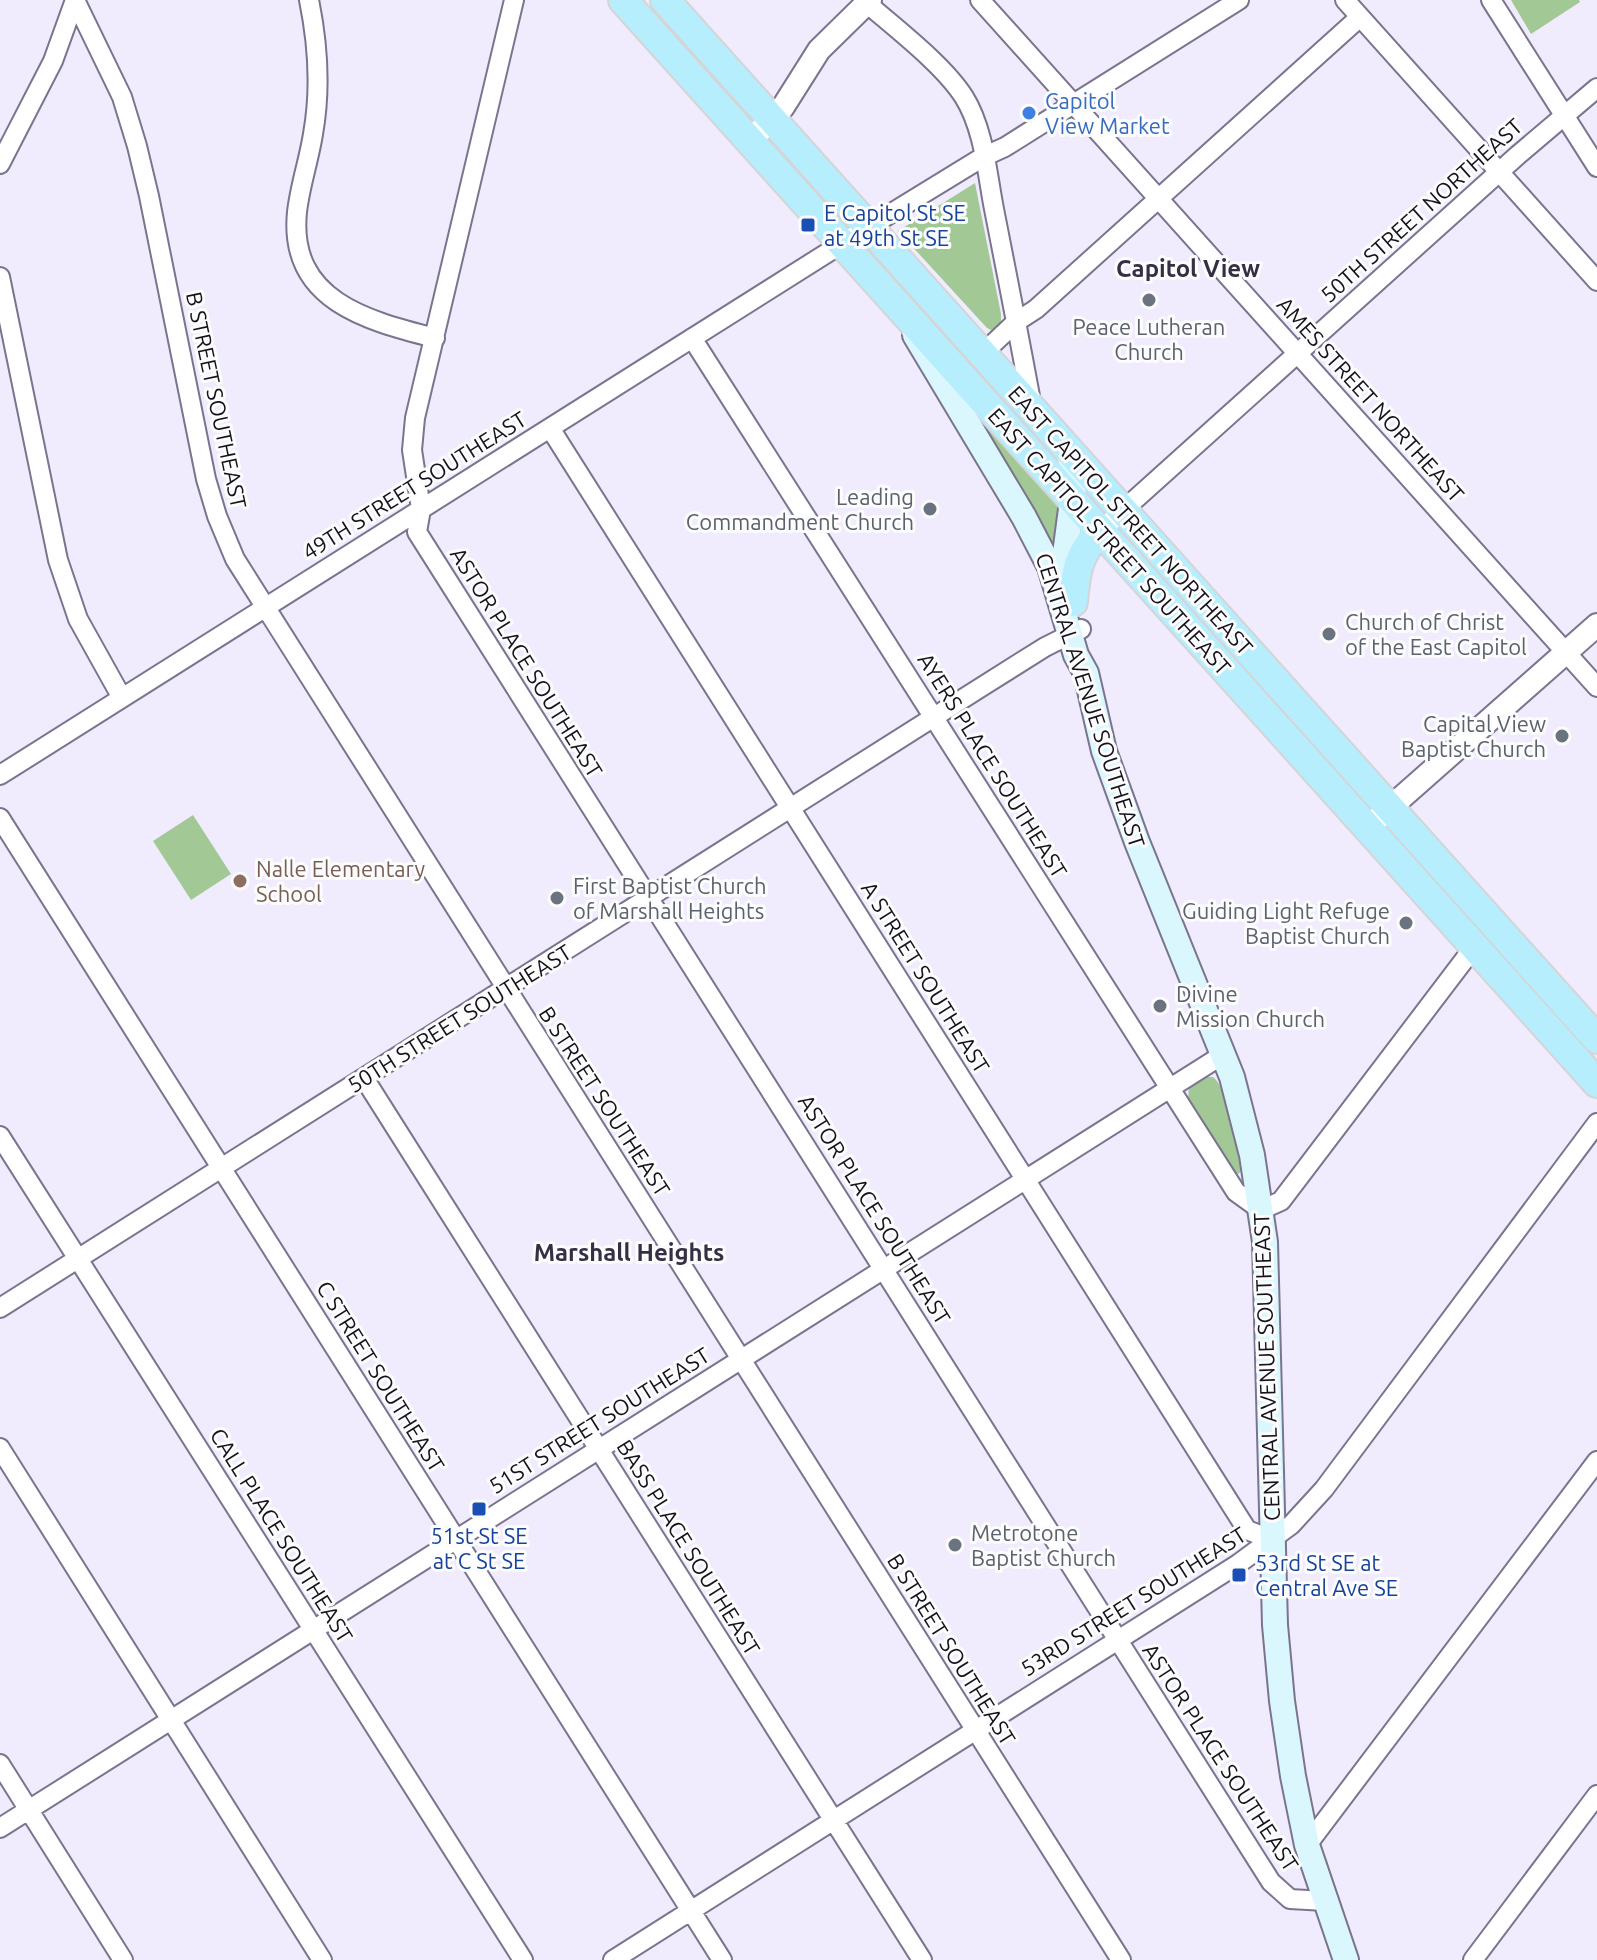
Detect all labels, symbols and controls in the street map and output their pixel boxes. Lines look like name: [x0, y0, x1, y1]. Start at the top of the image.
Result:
place label: Capitol View Market: [1045, 88, 1170, 138]
marker: Capitol View Market: [1020, 104, 1038, 122]
street label: 50TH STREET NORTHEAST: [1315, 113, 1527, 307]
place label: E Capitol St SE at 49th St SE: [824, 200, 966, 250]
marker: E Capitol St SE at 49th St SE: [799, 216, 817, 234]
district label: Capitol View: [1116, 255, 1260, 282]
street label: B STREET SOUTHEAST: [182, 289, 252, 511]
marker: Peace Lutheran Church: [1140, 291, 1158, 309]
street label: AMES STREET NORTHEAST: [1272, 291, 1470, 507]
place label: Peace Lutheran Church: [1073, 314, 1225, 364]
street label: EAST CAPITOL STREET NORTHEAST: [1004, 381, 1258, 659]
street label: EAST CAPITOL STREET SOUTHEAST: [984, 403, 1236, 679]
street label: 49TH STREET SOUTHEAST: [298, 406, 530, 564]
place label: Leading Commandment Church: [686, 484, 914, 534]
marker: Leading Commandment Church: [921, 500, 939, 518]
street label: ASTOR PLACE SOUTHEAST: [446, 543, 608, 781]
street label: CENTRAL AVENUE SOUTHEAST: [1031, 549, 1151, 851]
place label: Church of Christ of the East Capitol: [1345, 609, 1527, 659]
marker: Church of Christ of the East Capitol: [1320, 625, 1338, 643]
street label: AYERS PLACE SOUTHEAST: [913, 648, 1073, 882]
place label: Capital View Baptist Church: [1401, 711, 1546, 761]
marker: Capital View Baptist Church: [1553, 727, 1571, 745]
place label: Nalle Elementary School: [256, 856, 425, 906]
marker: Nalle Elementary School: [231, 872, 249, 890]
place label: First Baptist Church of Marshall Heights: [573, 873, 767, 923]
street label: A STREET SOUTHEAST: [857, 877, 995, 1077]
marker: First Baptist Church of Marshall Heights: [548, 889, 566, 907]
place label: Guiding Light Refuge Baptist Church: [1182, 898, 1390, 948]
marker: Guiding Light Refuge Baptist Church: [1397, 914, 1415, 932]
street label: 50TH STREET SOUTHEAST: [343, 939, 575, 1097]
place label: Divine Mission Church: [1176, 981, 1325, 1031]
marker: Divine Mission Church: [1151, 997, 1169, 1015]
street label: B STREET SOUTHEAST: [534, 1002, 676, 1200]
street label: ASTOR PLACE SOUTHEAST: [794, 1090, 956, 1328]
street label: CENTRAL AVENUE SOUTHEAST: [1248, 1212, 1284, 1522]
district label: Marshall Heights: [534, 1239, 724, 1266]
street label: C STREET SOUTHEAST: [312, 1276, 450, 1476]
street label: 51ST STREET SOUTHEAST: [484, 1342, 714, 1498]
street label: CALL PLACE SOUTHEAST: [206, 1423, 358, 1647]
street label: BASS PLACE SOUTHEAST: [612, 1435, 766, 1659]
marker: 51st St SE at C St SE: [470, 1500, 488, 1518]
place label: Metrotone Baptist Church: [971, 1520, 1116, 1570]
street label: 53RD STREET SOUTHEAST: [1016, 1521, 1250, 1681]
place label: 51st St SE at C St SE: [430, 1523, 528, 1573]
marker: Metrotone Baptist Church: [946, 1536, 964, 1554]
street label: B STREET SOUTHEAST: [883, 1549, 1021, 1749]
place label: 53rd St SE at Central Ave SE: [1255, 1550, 1398, 1600]
marker: 53rd St SE at Central Ave SE: [1230, 1566, 1248, 1584]
street label: ASTOR PLACE SOUTHEAST: [1138, 1639, 1304, 1875]

